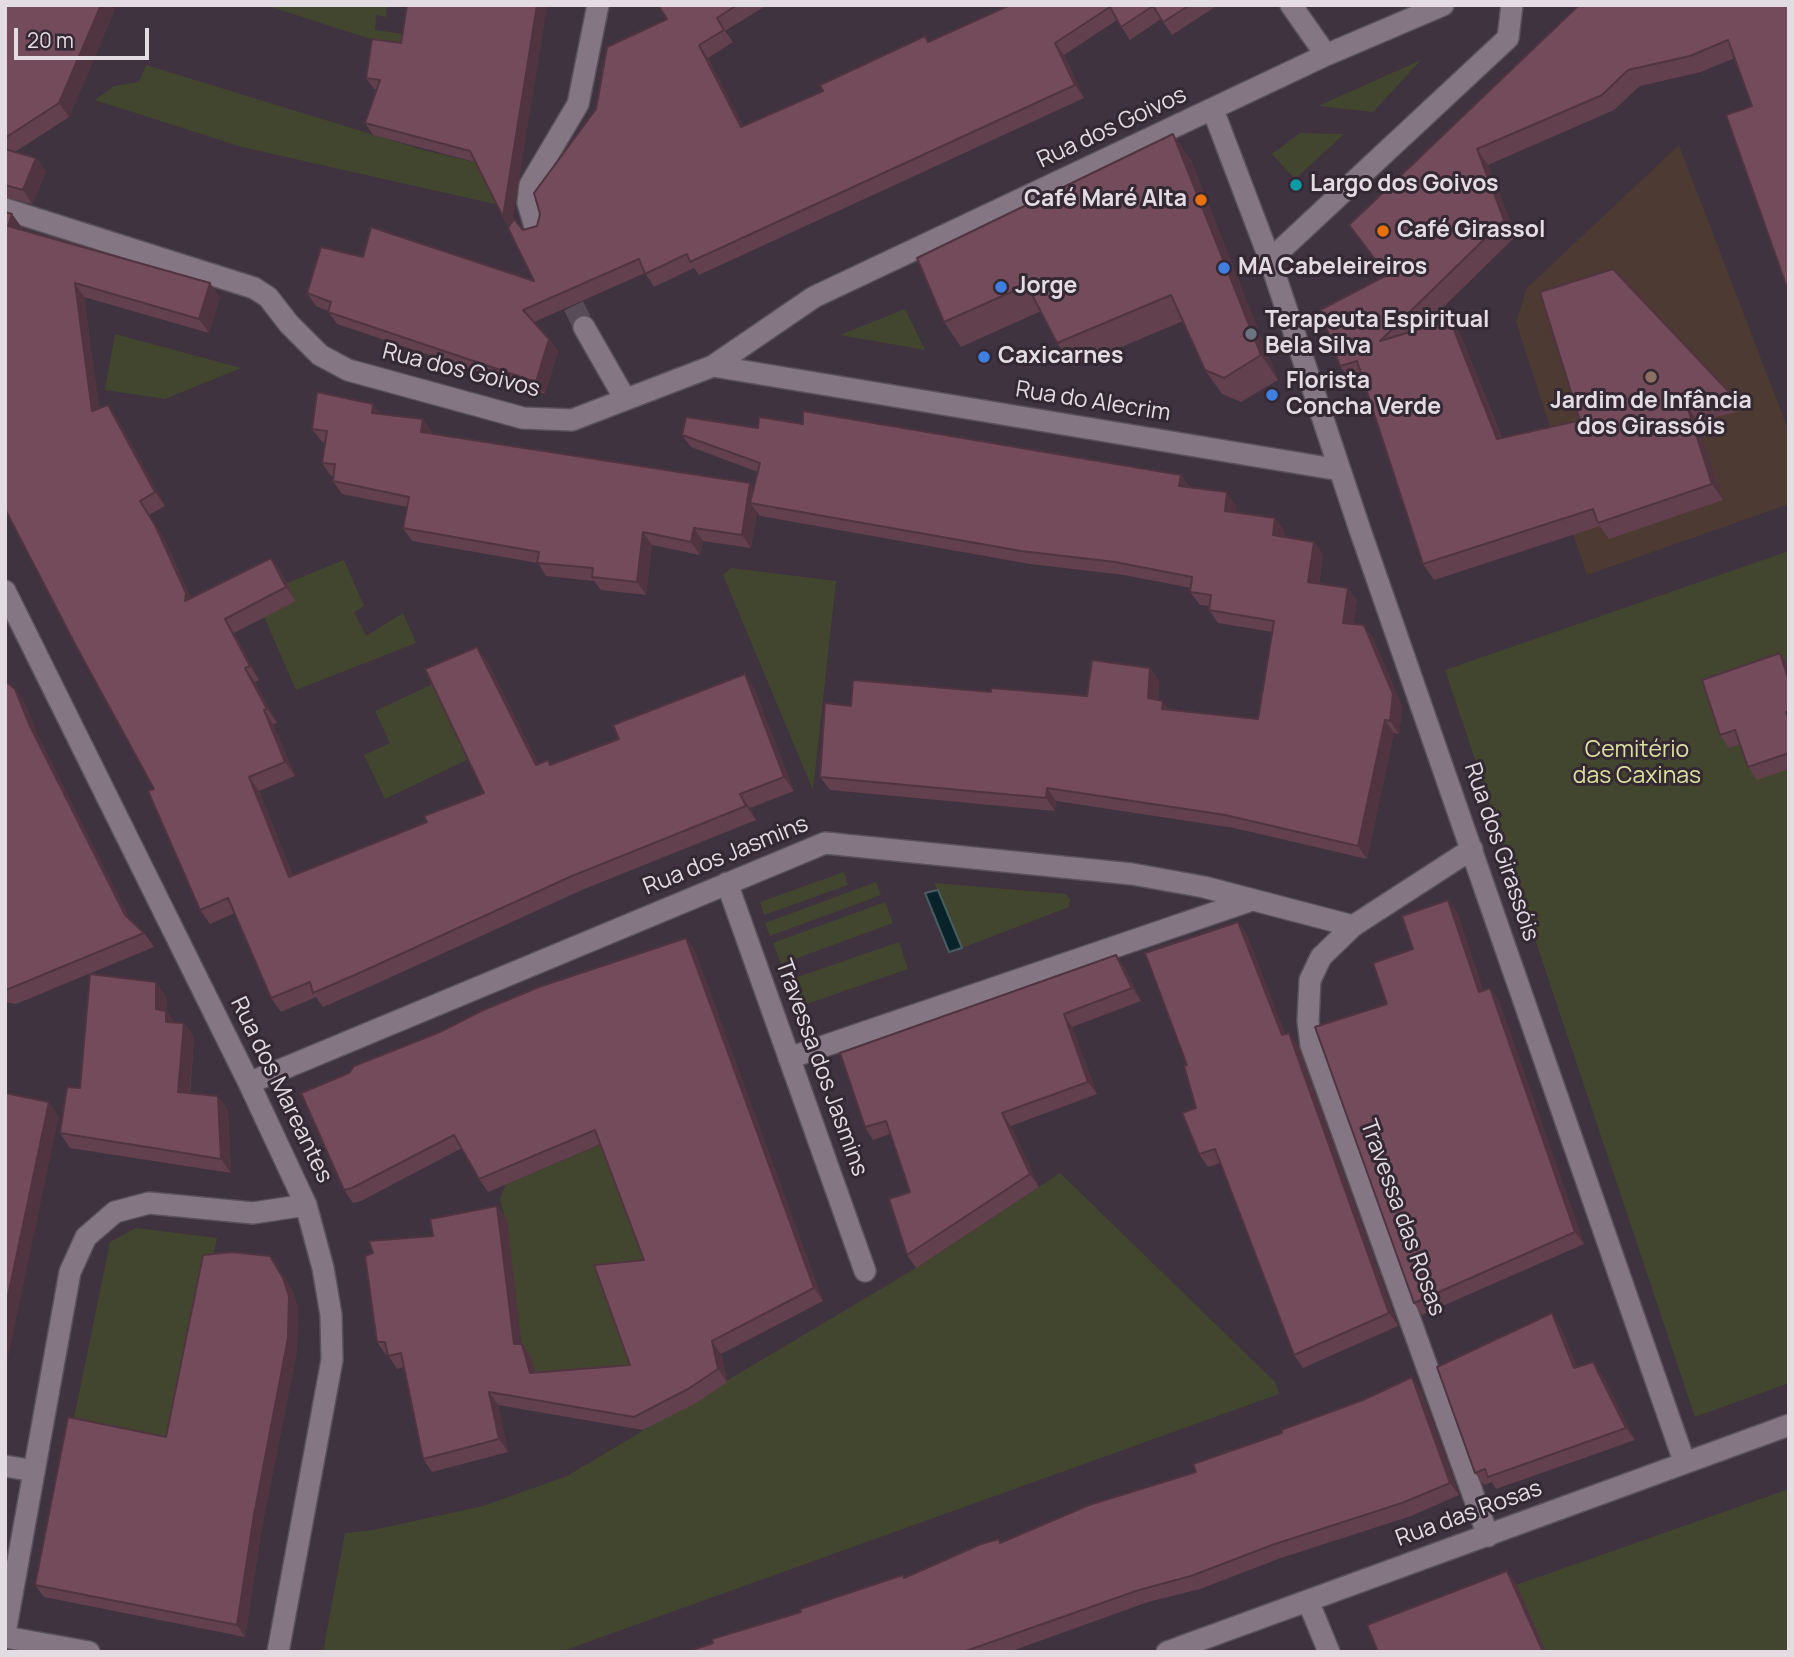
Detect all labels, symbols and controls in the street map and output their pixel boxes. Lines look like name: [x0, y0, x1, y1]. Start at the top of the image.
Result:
scale bar: [18, 14, 152, 58]
text: 20 m: [27, 26, 74, 54]
street label: Rua dos Goivos: [1033, 81, 1191, 175]
place label: Largo dos Goivos: [1310, 171, 1499, 199]
marker: Largo dos Goivos: [1288, 177, 1304, 193]
place label: Café Maré Alta: [1024, 186, 1187, 214]
marker: Café Maré Alta: [1193, 192, 1209, 208]
place label: Café Girassol: [1397, 217, 1545, 245]
marker: Café Girassol: [1375, 223, 1391, 239]
place label: MA Cabeleireiros: [1238, 254, 1427, 282]
marker: MA Cabeleireiros: [1216, 260, 1232, 276]
place label: Jorge: [1015, 273, 1077, 301]
marker: Jorge: [993, 279, 1009, 295]
place label: Terapeuta Espiritual Bela Silva: [1265, 307, 1490, 361]
marker: Terapeuta Espiritual Bela Silva: [1243, 326, 1259, 342]
street label: Rua dos Goivos: [379, 338, 543, 404]
place label: Caxicarnes: [998, 343, 1123, 371]
marker: Caxicarnes: [976, 349, 992, 365]
place label: Florista Concha Verde: [1286, 368, 1441, 422]
marker: Jardim de Infância dos Girassóis: [1643, 369, 1659, 385]
street label: Rua do Alecrim: [1013, 376, 1173, 428]
marker: Florista Concha Verde: [1264, 387, 1280, 403]
place label: Jardim de Infância dos Girassóis: [1550, 388, 1752, 442]
park label: Cemitério das Caxinas: [1573, 737, 1701, 791]
street label: Rua dos Girassóis: [1458, 759, 1544, 945]
street label: Rua dos Jasmins: [639, 810, 813, 902]
street label: Travessa dos Jasmins: [769, 956, 873, 1180]
street label: Rua dos Mareantes: [224, 993, 338, 1187]
street label: Travessa das Rosas: [1354, 1116, 1450, 1320]
street label: Rua das Rosas: [1392, 1475, 1546, 1553]

